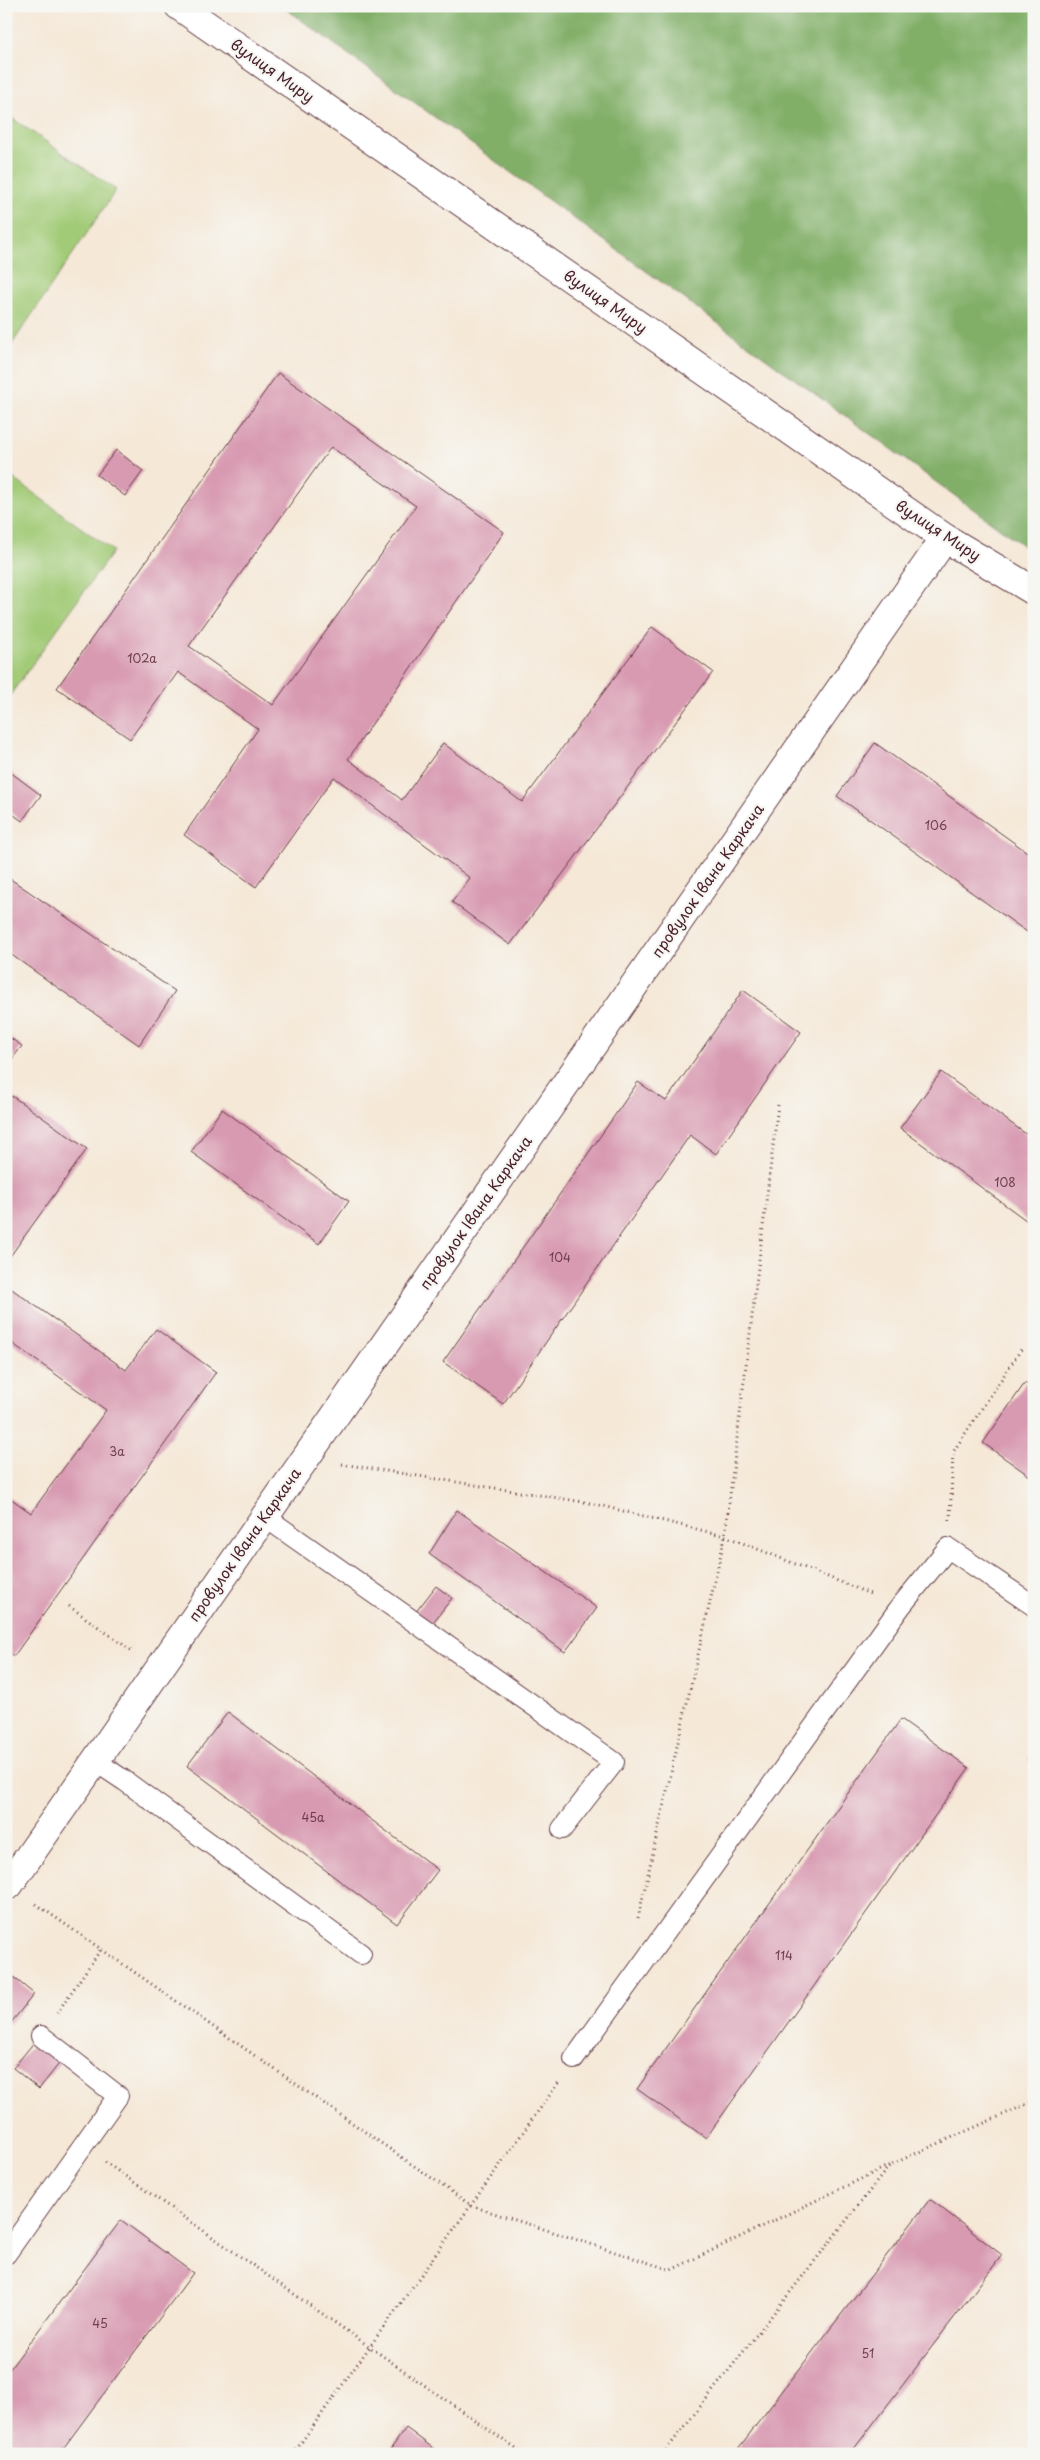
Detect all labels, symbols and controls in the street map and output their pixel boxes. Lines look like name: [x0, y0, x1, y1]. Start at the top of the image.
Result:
street label: вулиця Миру: [226, 32, 319, 107]
street label: вулиця Миру: [559, 263, 652, 338]
street label: вулиця Миру: [892, 494, 986, 566]
house number: 102а: [127, 649, 157, 667]
street label: провулок Івана Каркача: [645, 798, 769, 962]
house number: 106: [925, 816, 947, 834]
street label: провулок Івана Каркача: [413, 1130, 537, 1294]
house number: 108: [994, 1173, 1016, 1191]
house number: 104: [549, 1248, 571, 1266]
house number: 3а: [109, 1442, 125, 1460]
street label: провулок Івана Каркача: [182, 1462, 306, 1626]
house number: 45а: [302, 1808, 325, 1826]
house number: 114: [775, 1946, 793, 1964]
house number: 45: [92, 2314, 108, 2332]
house number: 51: [862, 2344, 874, 2362]

